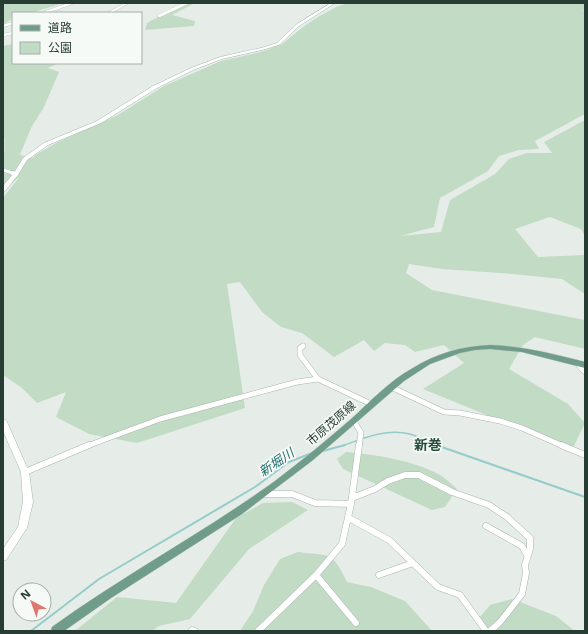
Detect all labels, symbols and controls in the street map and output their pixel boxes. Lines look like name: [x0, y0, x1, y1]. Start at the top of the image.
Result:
legend: [12, 12, 142, 64]
text: 道路: [48, 19, 72, 36]
text: 公園: [48, 39, 72, 56]
street label: 市原茂原線: [303, 397, 359, 449]
district label: 新巻: [414, 435, 442, 454]
water label: 新堀川: [255, 443, 299, 480]
north arrow: [12, 582, 52, 622]
text: N: [17, 585, 33, 603]

